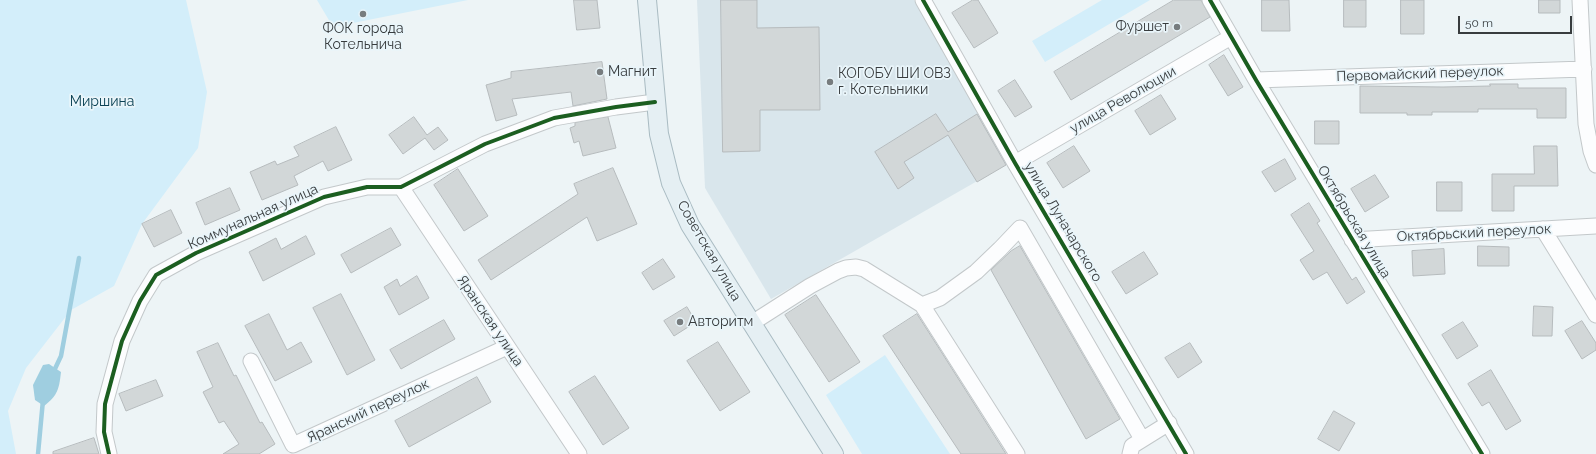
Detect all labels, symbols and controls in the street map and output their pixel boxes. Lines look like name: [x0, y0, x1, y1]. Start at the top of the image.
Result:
scale bar: [1460, 8, 1574, 34]
marker: ФОК города Котельнича: [358, 9, 368, 19]
text: 50 m: [1465, 16, 1493, 30]
place label: Фуршет: [1115, 19, 1169, 35]
place label: ФОК города Котельнича: [322, 21, 404, 54]
marker: Фуршет: [1172, 22, 1182, 32]
street label: улица Революции: [1067, 63, 1179, 137]
street label: Первомайский переулок: [1336, 63, 1504, 85]
place label: Магнит: [608, 64, 657, 80]
place label: КОГОБУ ШИ ОВЗ г. Котельники: [838, 66, 951, 98]
marker: Магнит: [595, 67, 605, 77]
marker: КОГОБУ ШИ ОВЗ г. Котельники: [825, 77, 835, 87]
park label: Миршина: [70, 94, 134, 110]
street label: улица Луначарского: [1020, 159, 1106, 285]
street label: Октябрьская улица: [1314, 163, 1394, 281]
street label: Коммунальная улица: [185, 181, 321, 253]
street label: Советская улица: [673, 198, 745, 304]
street label: Октябрьский переулок: [1396, 221, 1552, 245]
street label: Яранская улица: [453, 272, 527, 370]
place label: Авторитм: [688, 314, 753, 330]
marker: Авторитм: [675, 317, 685, 327]
street label: Яранский переулок: [304, 375, 432, 447]

